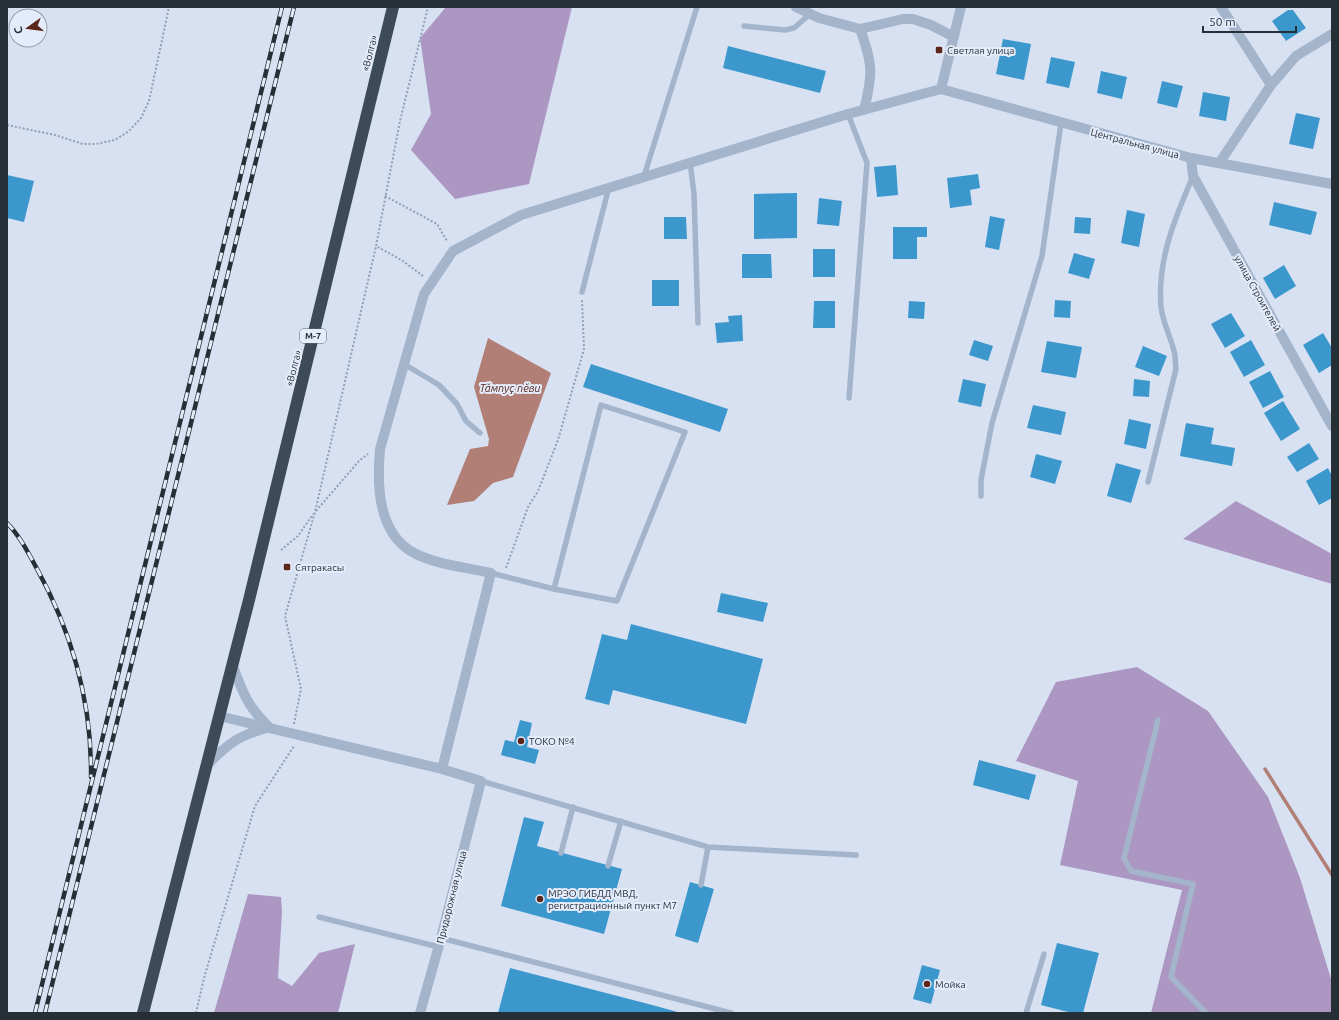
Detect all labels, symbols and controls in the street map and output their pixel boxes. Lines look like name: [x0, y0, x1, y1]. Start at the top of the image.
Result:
north arrow: [8, 8, 48, 48]
scale bar: [1203, 8, 1296, 34]
text: 50 m: [1209, 15, 1236, 28]
text: С: [12, 26, 25, 35]
street label: «Волга»: [360, 34, 379, 72]
marker: Светлая улица: [934, 45, 944, 55]
place label: Светлая улица: [947, 45, 1014, 56]
street label: Центральная улица: [1090, 126, 1180, 161]
street label: улица Строителей: [1232, 253, 1283, 333]
road number: М-7: [300, 329, 326, 343]
street label: «Волга»: [284, 349, 303, 387]
water label: Тӑмпуҫ пӗви: [480, 382, 541, 394]
marker: Сятракасы: [282, 562, 292, 572]
place label: Сятракасы: [295, 562, 344, 573]
marker: ТОКО №4: [516, 736, 526, 746]
place label: ТОКО №4: [529, 736, 575, 747]
street label: Придорожная улица: [435, 850, 468, 945]
place label: МРЭО ГИБДД МВД, регистрационный пункт М7: [548, 888, 677, 911]
marker: МРЭО ГИБДД МВД, регистрационный пункт М7: [535, 894, 545, 904]
marker: Мойка: [922, 979, 932, 989]
place label: Мойка: [935, 979, 966, 990]

